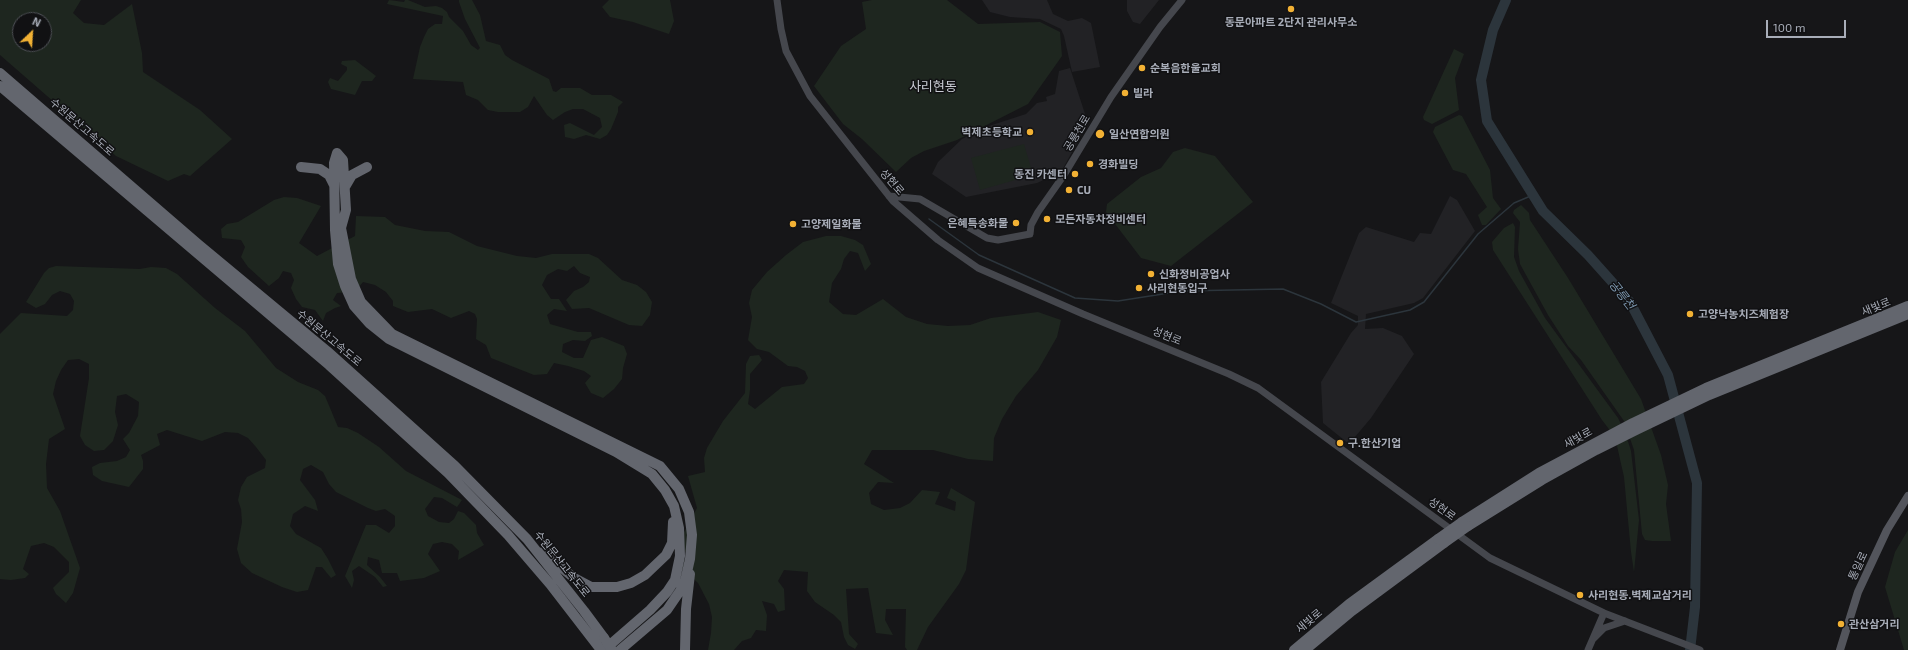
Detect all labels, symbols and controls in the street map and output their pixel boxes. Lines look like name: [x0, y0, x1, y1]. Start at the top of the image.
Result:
marker: 동문아파트 2단지 관리사무소: [1286, 4, 1296, 14]
north arrow: [12, 12, 52, 52]
scale bar: [1768, 12, 1848, 38]
text: N: [31, 14, 43, 29]
place label: 동문아파트 2단지 관리사무소: [1225, 15, 1357, 29]
text: 100 m: [1773, 20, 1805, 34]
place label: 순복음한울교회: [1150, 61, 1221, 75]
marker: 순복음한울교회: [1137, 63, 1147, 73]
district label: 사리현동: [909, 79, 957, 95]
place label: 빌라: [1133, 86, 1153, 100]
marker: 빌라: [1120, 88, 1130, 98]
street label: 수원문산고속도로: [47, 95, 117, 159]
street label: 공릉천로: [1061, 112, 1093, 154]
place label: 벽제초등학교: [961, 125, 1022, 139]
marker: 벽제초등학교: [1025, 127, 1035, 137]
place label: 일산연합의원: [1109, 127, 1170, 141]
marker: 일산연합의원: [1094, 128, 1106, 140]
place label: 경화빌딩: [1098, 157, 1138, 171]
marker: 경화빌딩: [1085, 159, 1095, 169]
street label: 성현로: [877, 166, 907, 198]
place label: 동진 카센터: [1014, 167, 1067, 181]
marker: 동진 카센터: [1070, 169, 1080, 179]
place label: CU: [1077, 183, 1091, 197]
marker: CU: [1064, 185, 1074, 195]
place label: 모든자동차정비센터: [1055, 212, 1146, 226]
marker: 모든자동차정비센터: [1042, 214, 1052, 224]
place label: 은혜특송화물: [947, 216, 1008, 230]
place label: 고양제일화물: [801, 217, 862, 231]
marker: 은혜특송화물: [1011, 218, 1021, 228]
marker: 고양제일화물: [788, 219, 798, 229]
place label: 신화정비공업사: [1159, 267, 1230, 281]
marker: 신화정비공업사: [1146, 269, 1156, 279]
water label: 공릉천: [1606, 278, 1638, 312]
place label: 사리현동입구: [1147, 281, 1208, 295]
marker: 사리현동입구: [1134, 283, 1144, 293]
street label: 새빛로: [1859, 295, 1893, 319]
street label: 수원문산고속도로: [294, 307, 364, 369]
place label: 고양낙농치즈체험장: [1698, 307, 1789, 321]
marker: 고양낙농치즈체험장: [1685, 309, 1695, 319]
street label: 성현로: [1150, 324, 1184, 348]
street label: 새빛로: [1562, 425, 1594, 451]
place label: 구.한산기업: [1348, 436, 1401, 450]
marker: 구.한산기업: [1335, 438, 1345, 448]
street label: 성현로: [1426, 495, 1458, 523]
street label: 수원문산고속도로: [531, 528, 593, 600]
street label: 통일로: [1846, 549, 1870, 583]
place label: 사리현동.벽제교삼거리: [1588, 588, 1692, 602]
marker: 사리현동.벽제교삼거리: [1575, 590, 1585, 600]
street label: 새빛로: [1293, 606, 1325, 636]
place label: 관산삼거리: [1849, 617, 1900, 631]
marker: 관산삼거리: [1836, 619, 1846, 629]

